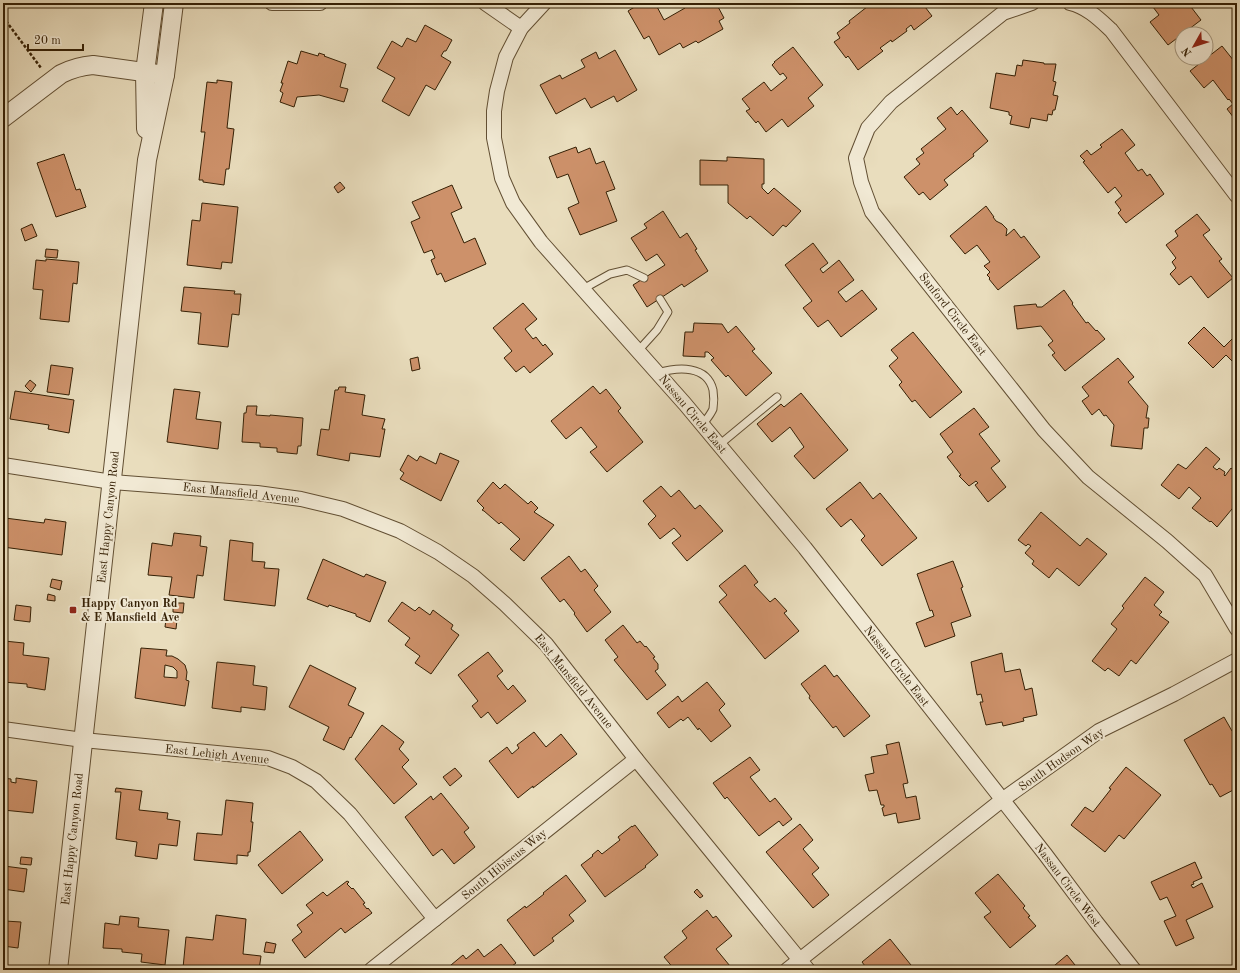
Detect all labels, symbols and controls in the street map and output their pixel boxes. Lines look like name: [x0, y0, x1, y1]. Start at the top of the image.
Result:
scale bar: [28, 26, 83, 52]
north arrow: [1174, 26, 1214, 66]
text: 20 m: [34, 35, 61, 47]
text: N: [1180, 44, 1194, 58]
street label: Sanford Circle East: [916, 271, 988, 358]
street label: Nassau Circle East: [656, 373, 728, 456]
street label: East Happy Canyon Road: [96, 450, 122, 584]
street label: East Mansfield Avenue: [182, 482, 300, 506]
place label: Happy Canyon Rd & E Mansfield Ave: [81, 598, 180, 624]
marker: Happy Canyon Rd & E Mansfield Ave: [68, 605, 78, 615]
street label: Nassau Circle East: [861, 624, 931, 709]
street label: East Mansfield Avenue: [532, 632, 615, 731]
street label: South Hudson Way: [1017, 726, 1107, 794]
street label: East Lehigh Avenue: [164, 744, 270, 766]
street label: East Happy Canyon Road: [60, 772, 86, 906]
street label: South Hibiscus Way: [460, 827, 550, 903]
street label: Nassau Circle West: [1032, 841, 1103, 930]

